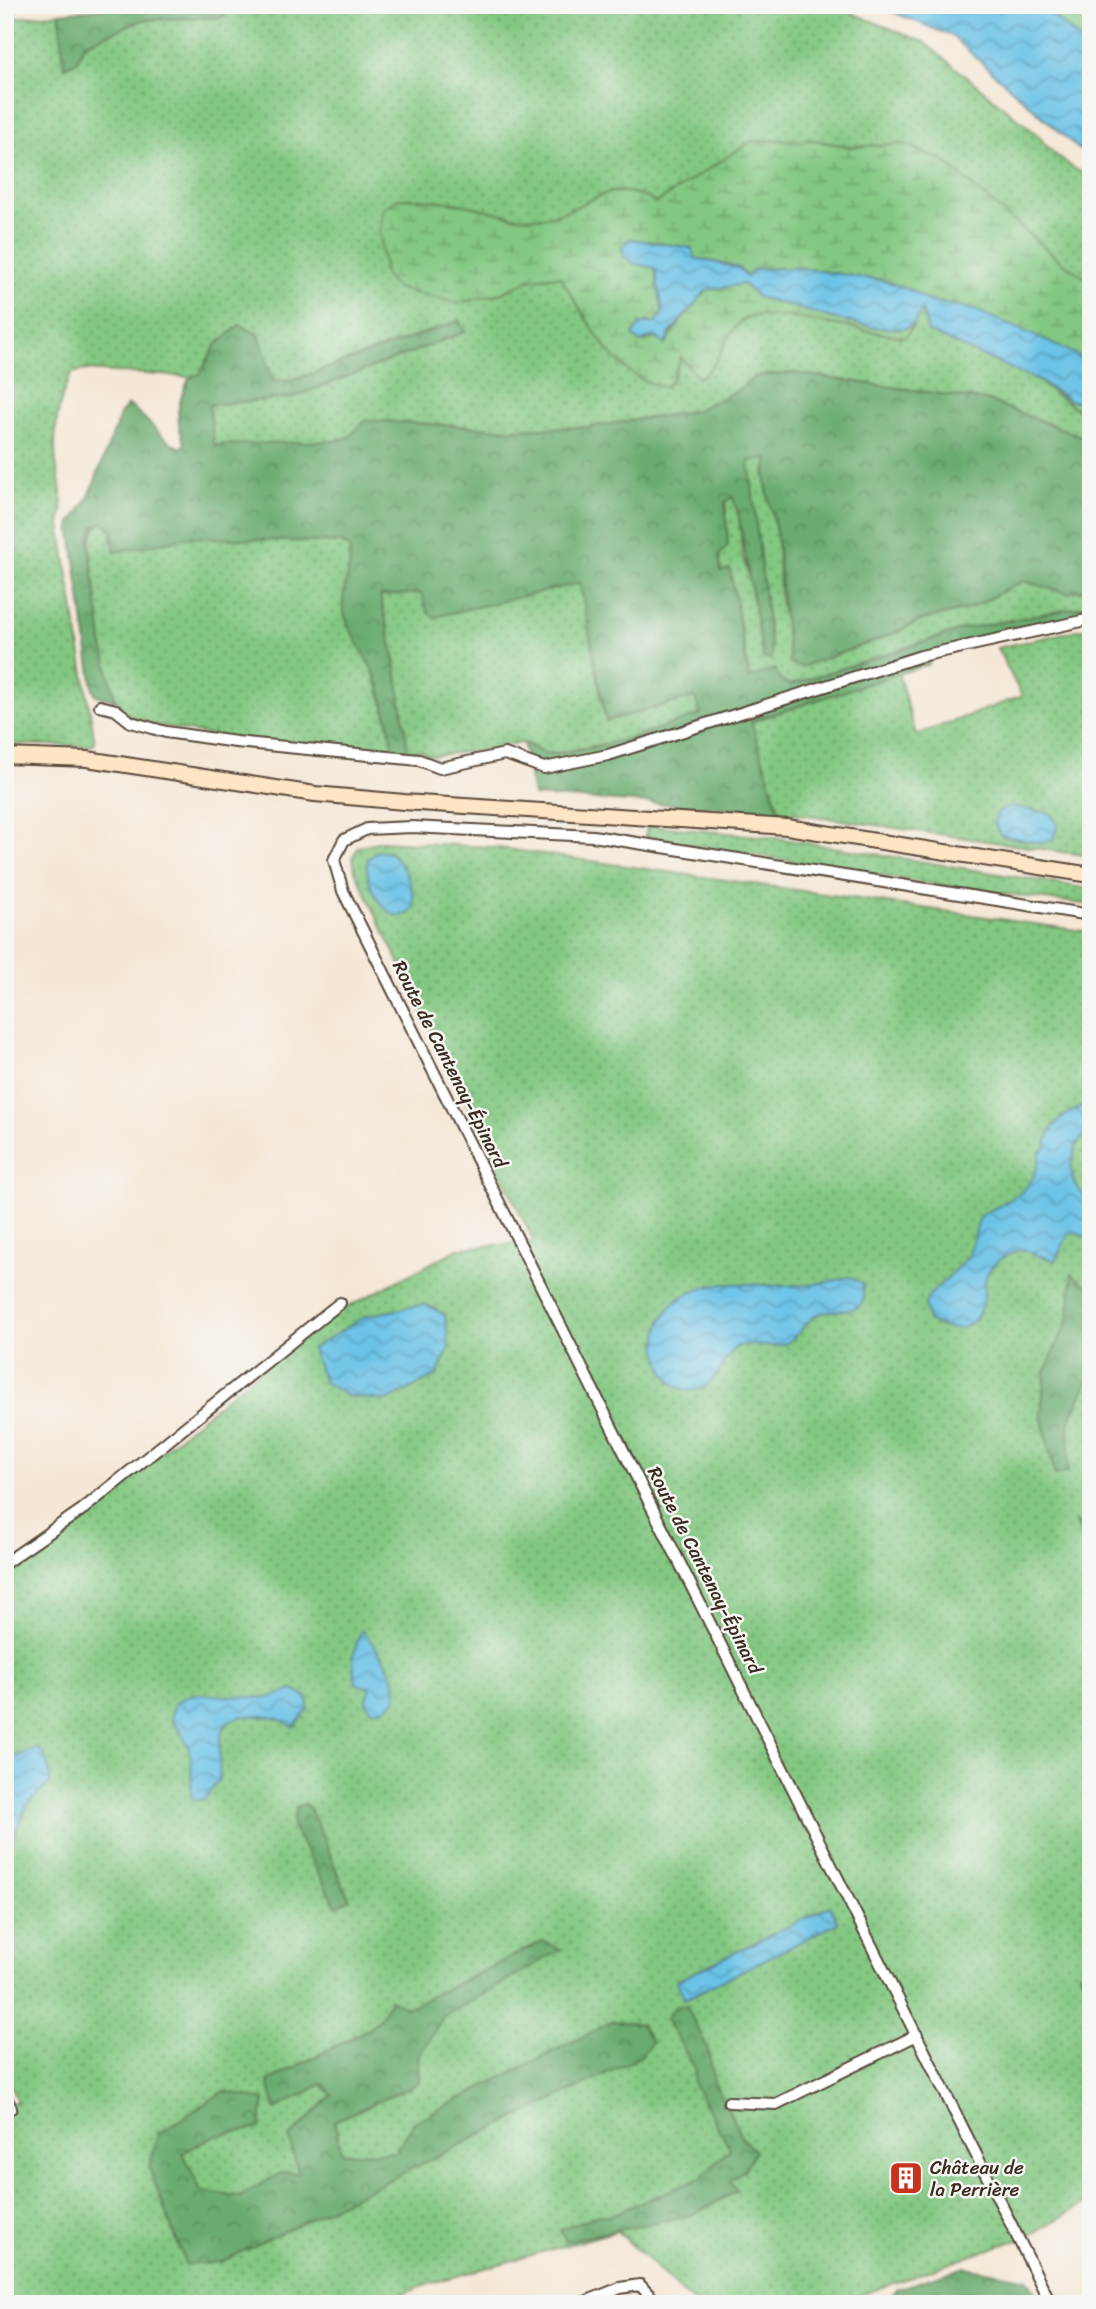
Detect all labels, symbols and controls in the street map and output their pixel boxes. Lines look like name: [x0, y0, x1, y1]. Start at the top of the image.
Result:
street label: Route de Cantenay-Épinard: [383, 954, 518, 1175]
street label: Route de Cantenay-Épinard: [638, 1460, 773, 1681]
place label: Château de la Perrière: [930, 2151, 1024, 2206]
building icon: Château de la Perrière: [887, 2159, 925, 2197]

